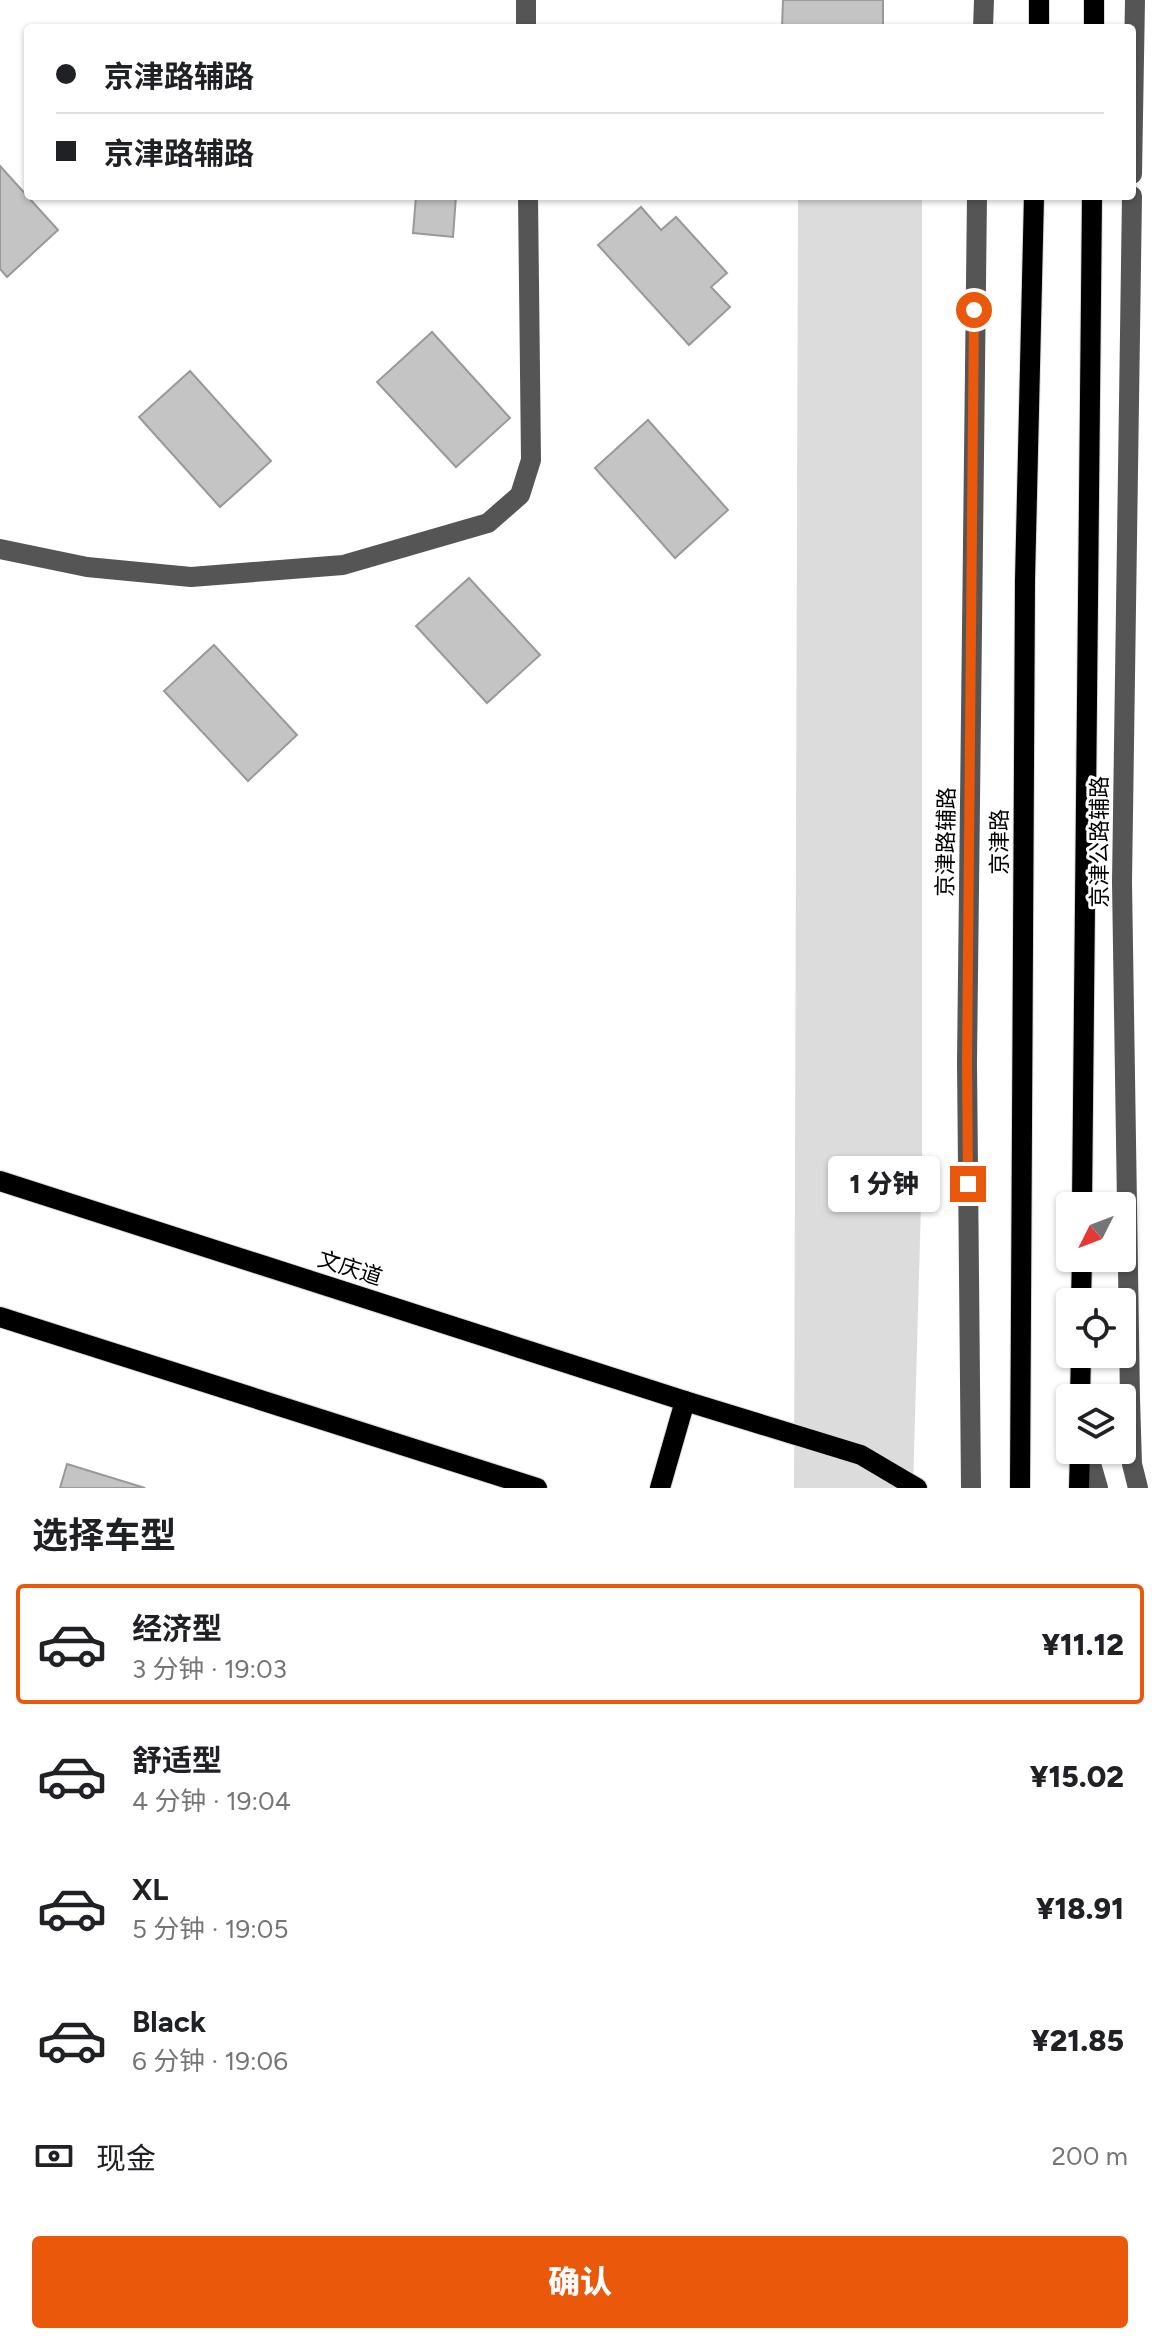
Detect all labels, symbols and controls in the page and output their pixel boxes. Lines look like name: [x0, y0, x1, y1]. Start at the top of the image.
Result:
text: 京津路辅路: [104, 58, 254, 95]
text: 京津路辅路: [104, 135, 254, 172]
route start: [956, 292, 992, 328]
street label: 京津公路辅路: [1086, 776, 1113, 908]
street label: 京津路辅路: [932, 787, 960, 897]
street label: 京津路: [986, 809, 1013, 875]
callout: 1 分钟: [828, 1156, 940, 1212]
route end: [950, 1166, 986, 1202]
text: 1 分钟: [849, 1168, 919, 1200]
north arrow: [1056, 1192, 1136, 1272]
map controls: [1056, 1192, 1136, 1464]
street label: 文庆道: [314, 1245, 386, 1291]
button: locate: [1056, 1288, 1136, 1368]
button: layers: [1056, 1384, 1136, 1464]
text: 选择车型: [32, 1514, 176, 1557]
icon: car: [36, 1608, 108, 1680]
text: 经济型: [132, 1610, 222, 1647]
text: ¥11.12: [1041, 1626, 1124, 1663]
text: 3 分钟 · 19:03: [132, 1653, 287, 1685]
icon: car: [36, 1740, 108, 1812]
text: 舒适型: [132, 1742, 222, 1779]
text: ¥15.02: [1030, 1758, 1124, 1795]
text: 4 分钟 · 19:04: [132, 1785, 291, 1817]
text: XL: [132, 1871, 168, 1908]
icon: car: [36, 1872, 108, 1944]
text: ¥18.91: [1036, 1890, 1124, 1927]
text: 5 分钟 · 19:05: [132, 1913, 288, 1945]
text: Black: [132, 2003, 206, 2040]
icon: car: [36, 2004, 108, 2076]
text: ¥21.85: [1031, 2022, 1124, 2059]
text: 6 分钟 · 19:06: [132, 2045, 288, 2077]
icon: cash: [32, 2134, 76, 2178]
text: 现金: [96, 2140, 156, 2177]
text: 200 m: [1052, 2140, 1128, 2172]
button: 确认: [32, 2236, 1128, 2328]

